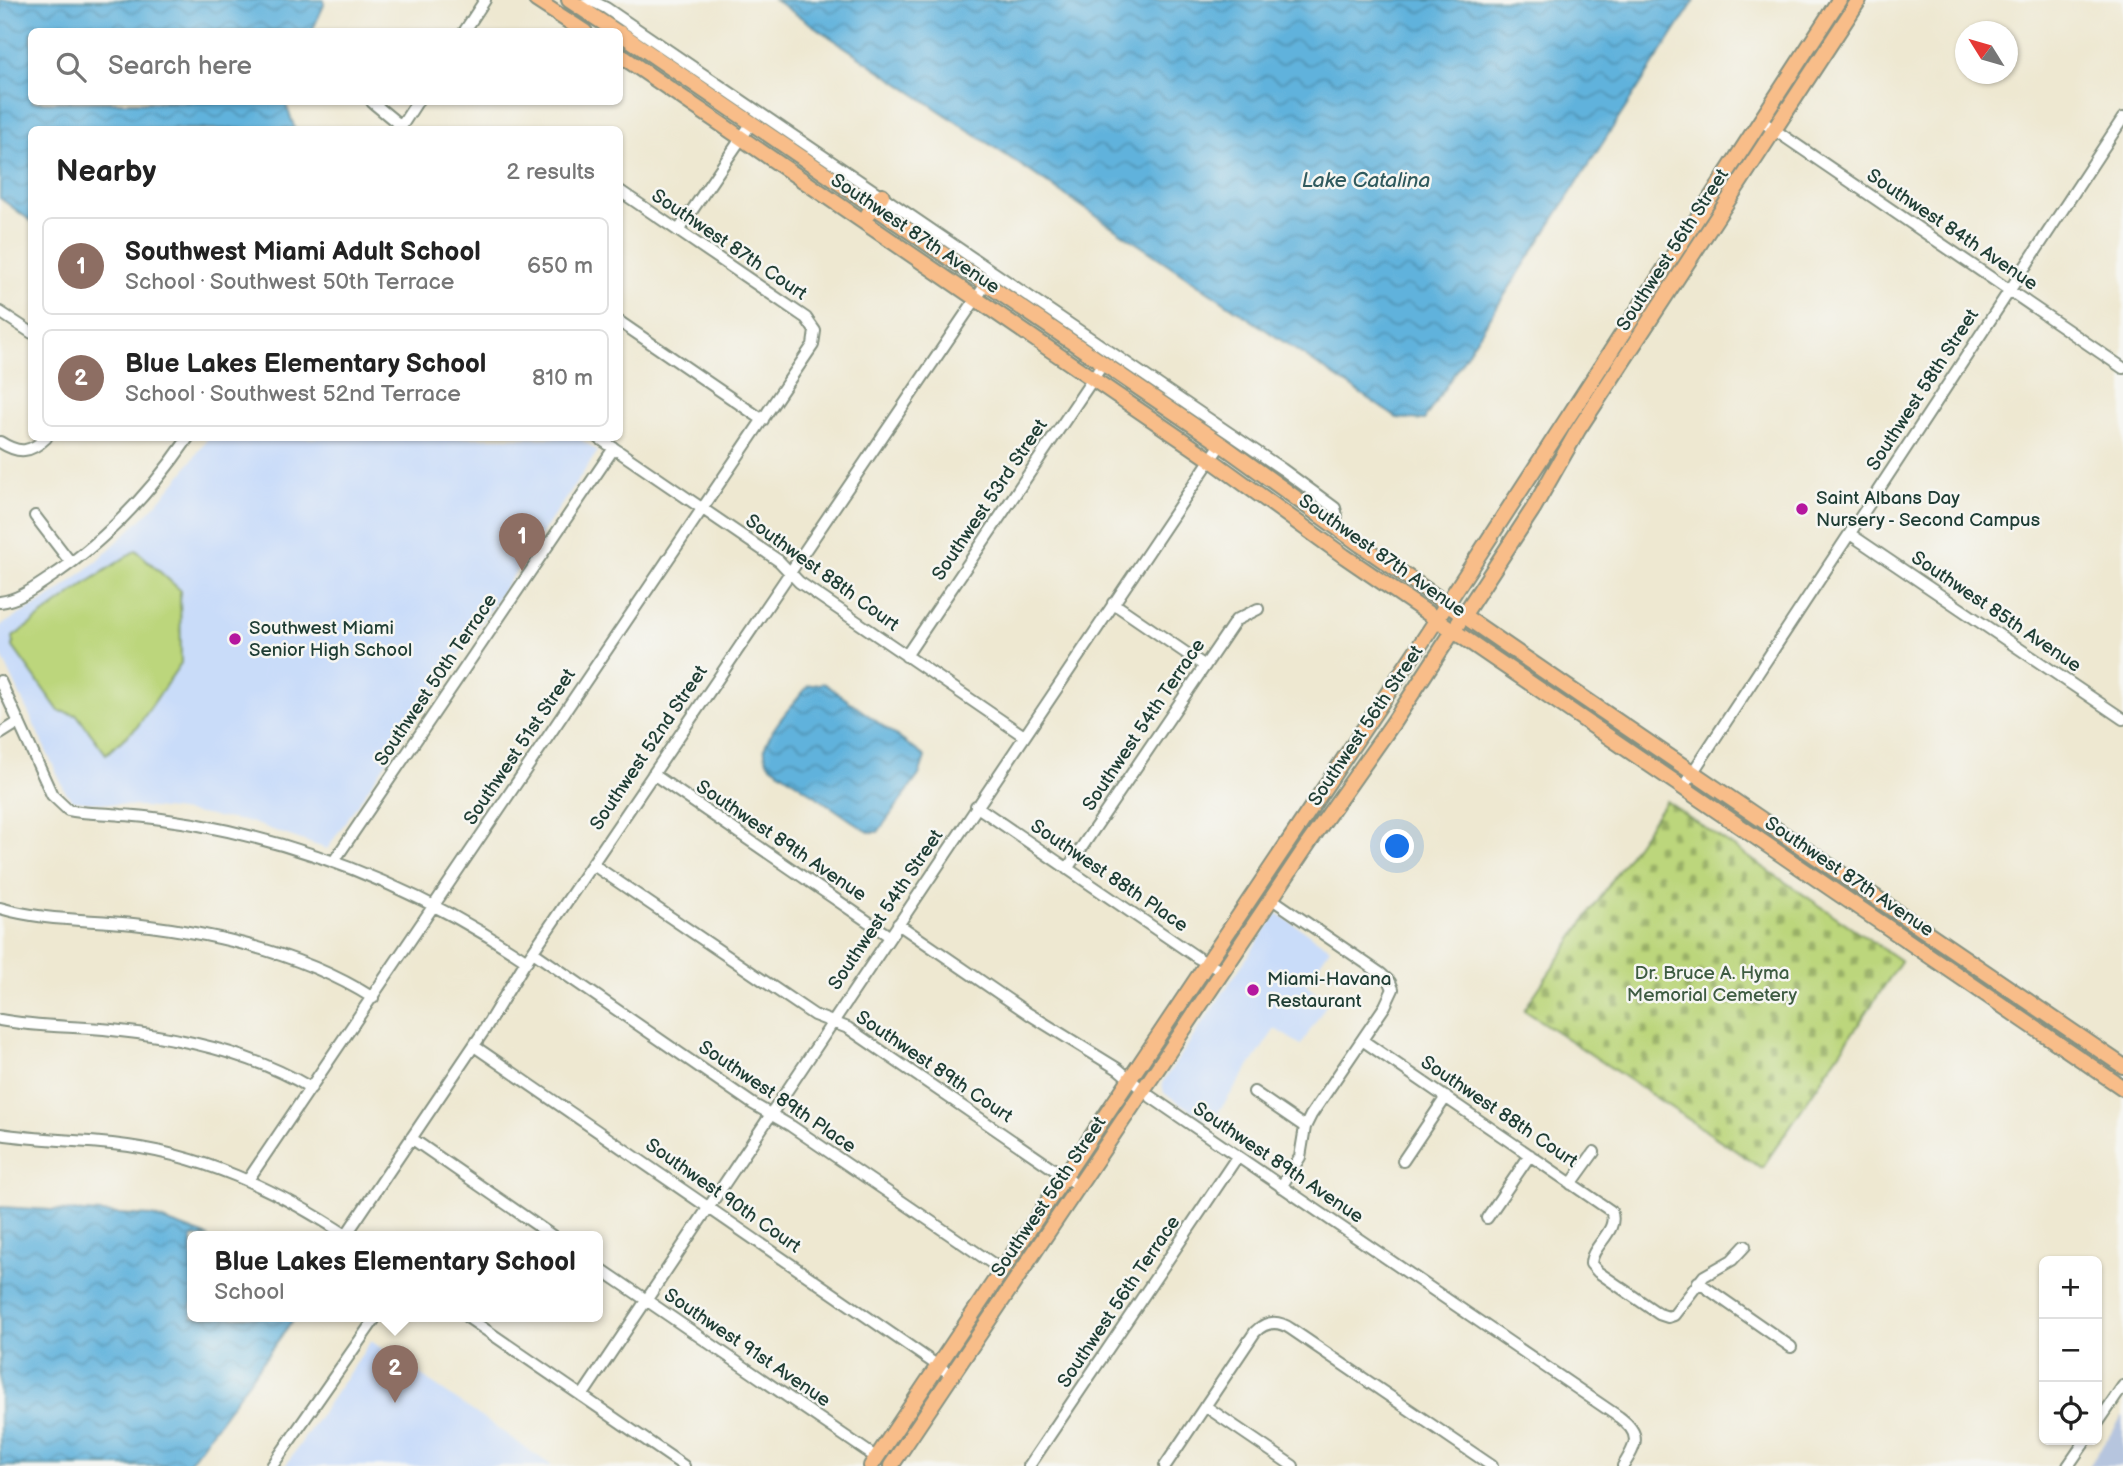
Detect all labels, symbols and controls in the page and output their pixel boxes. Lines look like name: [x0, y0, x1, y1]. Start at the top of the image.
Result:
north arrow: [1955, 21, 2018, 84]
search box: [28, 28, 623, 105]
icon: search: [52, 48, 90, 86]
text: Search here: [108, 51, 252, 82]
text: Nearby: [56, 154, 156, 190]
text: 2 results: [506, 158, 595, 186]
street label: Southwest 56th Street: [1612, 164, 1734, 335]
street label: Southwest 84th Avenue: [1862, 164, 2042, 296]
water label: Lake Catalina: [1302, 168, 1430, 193]
street label: Southwest 87th Avenue: [826, 169, 1004, 299]
street label: Southwest 87th Court: [647, 184, 811, 306]
text: Southwest Miami Adult School: [125, 237, 481, 268]
text: 1: [76, 252, 86, 280]
text: 650 m: [527, 252, 593, 280]
text: School · Southwest 50th Terrace: [125, 268, 454, 296]
street label: Southwest 58th Street: [1862, 305, 1984, 475]
text: Blue Lakes Elementary School: [125, 349, 486, 380]
text: 2: [74, 364, 88, 392]
text: 810 m: [532, 364, 593, 392]
text: School · Southwest 52nd Terrace: [125, 380, 461, 408]
street label: Southwest 53rd Street: [927, 415, 1053, 585]
place label: Saint Albans Day Nursery - Second Campus: [1816, 487, 2040, 532]
street label: Southwest 87th Avenue: [1294, 490, 1470, 622]
marker: Saint Albans Day Nursery - Second Campus: [1794, 501, 1810, 517]
street label: Southwest 88th Court: [741, 510, 903, 637]
pin: 1: [499, 513, 545, 571]
street label: Southwest 85th Avenue: [1907, 546, 2085, 678]
street label: Southwest 50th Terrace: [370, 590, 502, 770]
place label: Southwest Miami Senior High School: [249, 617, 412, 662]
marker: Southwest Miami Senior High School: [227, 631, 243, 647]
street label: Southwest 54th Terrace: [1078, 635, 1210, 815]
street label: Southwest 56th Street: [1304, 641, 1428, 811]
street label: Southwest 52nd Street: [585, 661, 713, 835]
street label: Southwest 51st Street: [459, 664, 581, 830]
street label: Southwest 89th Avenue: [691, 775, 871, 907]
street label: Southwest 87th Avenue: [1760, 812, 1938, 942]
street label: Southwest 88th Place: [1026, 815, 1192, 937]
street label: Southwest 54th Street: [824, 825, 948, 995]
your location: [1380, 829, 1414, 863]
park label: Dr. Bruce A. Hyma Memorial Cemetery: [1627, 962, 1798, 1007]
place label: Miami-Havana Restaurant: [1267, 968, 1392, 1013]
marker: Miami-Havana Restaurant: [1245, 982, 1261, 998]
street label: Southwest 89th Court: [851, 1006, 1017, 1128]
street label: Southwest 89th Place: [694, 1036, 860, 1158]
street label: Southwest 88th Court: [1416, 1051, 1582, 1173]
street label: Southwest 89th Avenue: [1188, 1097, 1368, 1229]
street label: Southwest 56th Street: [987, 1112, 1111, 1282]
street label: Southwest 90th Court: [641, 1134, 805, 1258]
street label: Southwest 56th Terrace: [1053, 1212, 1185, 1392]
popup: [187, 1231, 603, 1322]
text: Blue Lakes Elementary School: [214, 1247, 576, 1278]
map controls: [2039, 1256, 2102, 1445]
button: +: [2039, 1256, 2102, 1319]
text: School: [214, 1278, 284, 1306]
street label: Southwest 91st Avenue: [659, 1284, 835, 1412]
button: −: [2039, 1319, 2102, 1382]
pin: 2: [372, 1345, 418, 1403]
button: locate: [2039, 1382, 2102, 1445]

